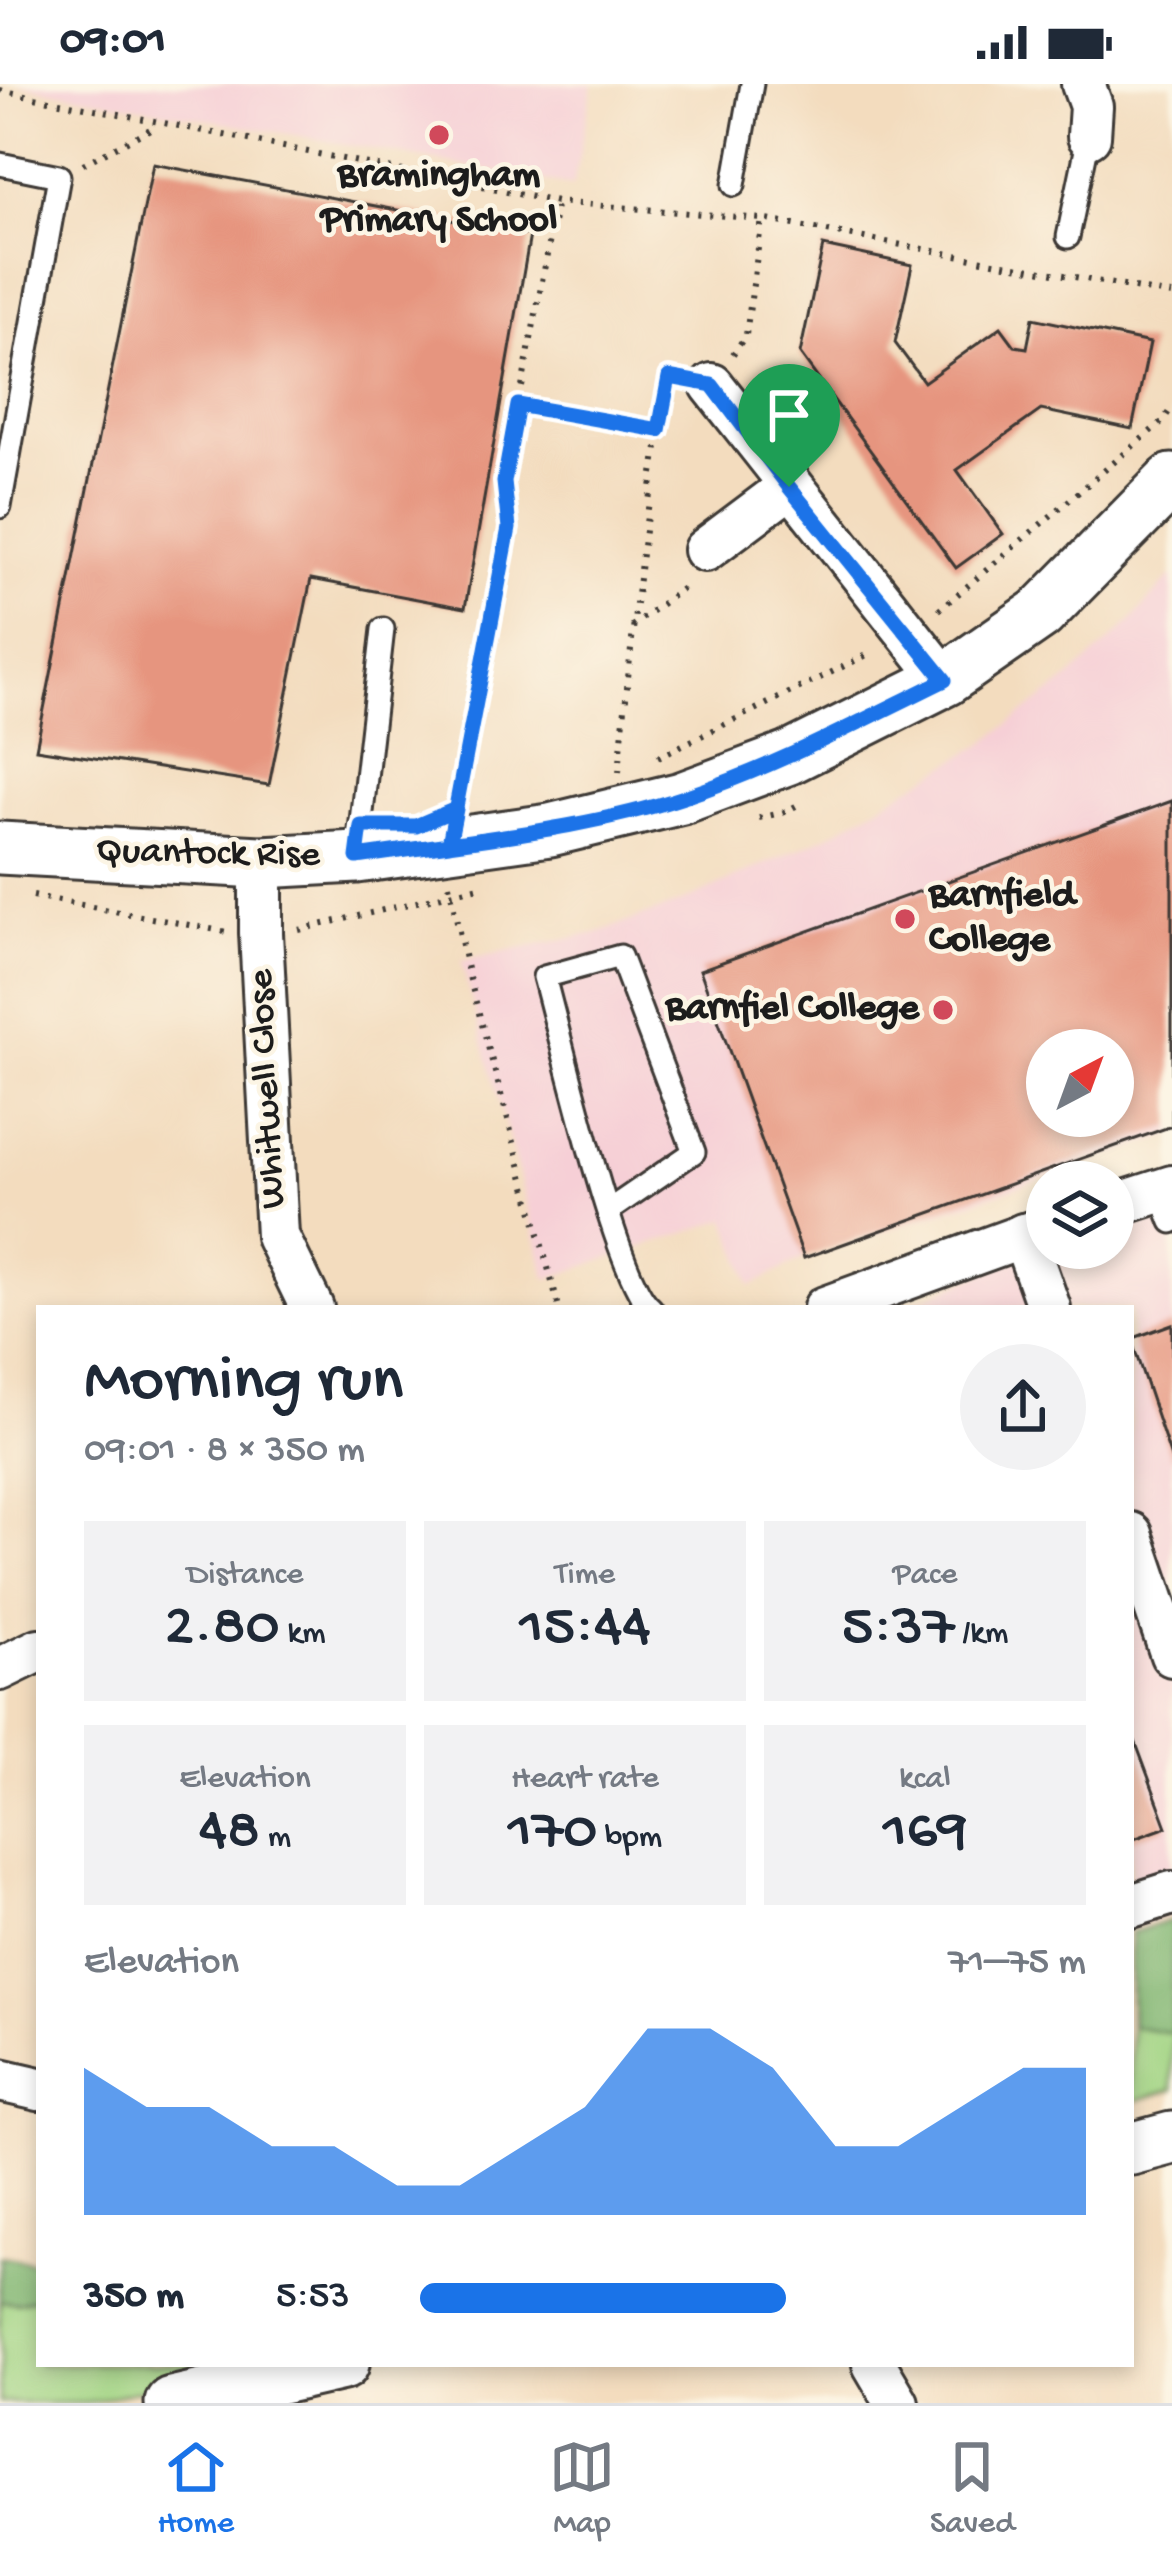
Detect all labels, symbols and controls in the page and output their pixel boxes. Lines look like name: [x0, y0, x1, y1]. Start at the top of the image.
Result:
text: 09:01: [60, 16, 166, 69]
marker: Bramingham Primary School: [426, 122, 452, 148]
place label: Bramingham Primary School: [319, 154, 557, 245]
pin: [738, 364, 840, 487]
icon: arrive: [756, 382, 822, 448]
street label: Quantock Rise: [96, 830, 321, 880]
place label: Barnfield College: [927, 874, 1079, 965]
marker: Barnfield College: [892, 906, 918, 932]
street label: Whitwell Close: [240, 967, 298, 1210]
place label: Barnfiel College: [664, 987, 921, 1033]
marker: Barnfiel College: [930, 997, 956, 1023]
north arrow: [1026, 1029, 1134, 1137]
map controls: [1026, 1029, 1134, 1269]
button: layers: [1026, 1161, 1134, 1269]
button: share: [960, 1344, 1086, 1470]
text: Morning run: [84, 1345, 403, 1423]
text: 09:01 · 8 × 350 m: [84, 1429, 365, 1475]
text: Distance: [187, 1557, 303, 1595]
text: Time: [555, 1557, 615, 1595]
text: Pace: [893, 1557, 957, 1595]
text: 2.80: [164, 1595, 280, 1665]
text: 15:44: [519, 1595, 651, 1665]
text: 5:37: [842, 1595, 954, 1665]
text: km: [280, 1616, 326, 1654]
text: /km: [954, 1616, 1008, 1654]
text: Elevation: [179, 1761, 311, 1799]
text: Heart rate: [511, 1761, 659, 1799]
text: kcal: [899, 1761, 951, 1799]
text: 48: [199, 1799, 260, 1869]
text: 170: [508, 1799, 597, 1869]
text: 169: [883, 1799, 967, 1869]
text: m: [260, 1820, 291, 1858]
text: bpm: [597, 1820, 662, 1858]
text: Elevation: [84, 1941, 239, 1987]
text: 71–75 m: [948, 1941, 1086, 1987]
text: 350 m: [84, 2275, 184, 2321]
text: 5:53: [276, 2275, 350, 2321]
tab: Home: [158, 2434, 234, 2544]
tab: Map: [549, 2434, 615, 2544]
tab: Saved: [930, 2434, 1014, 2544]

